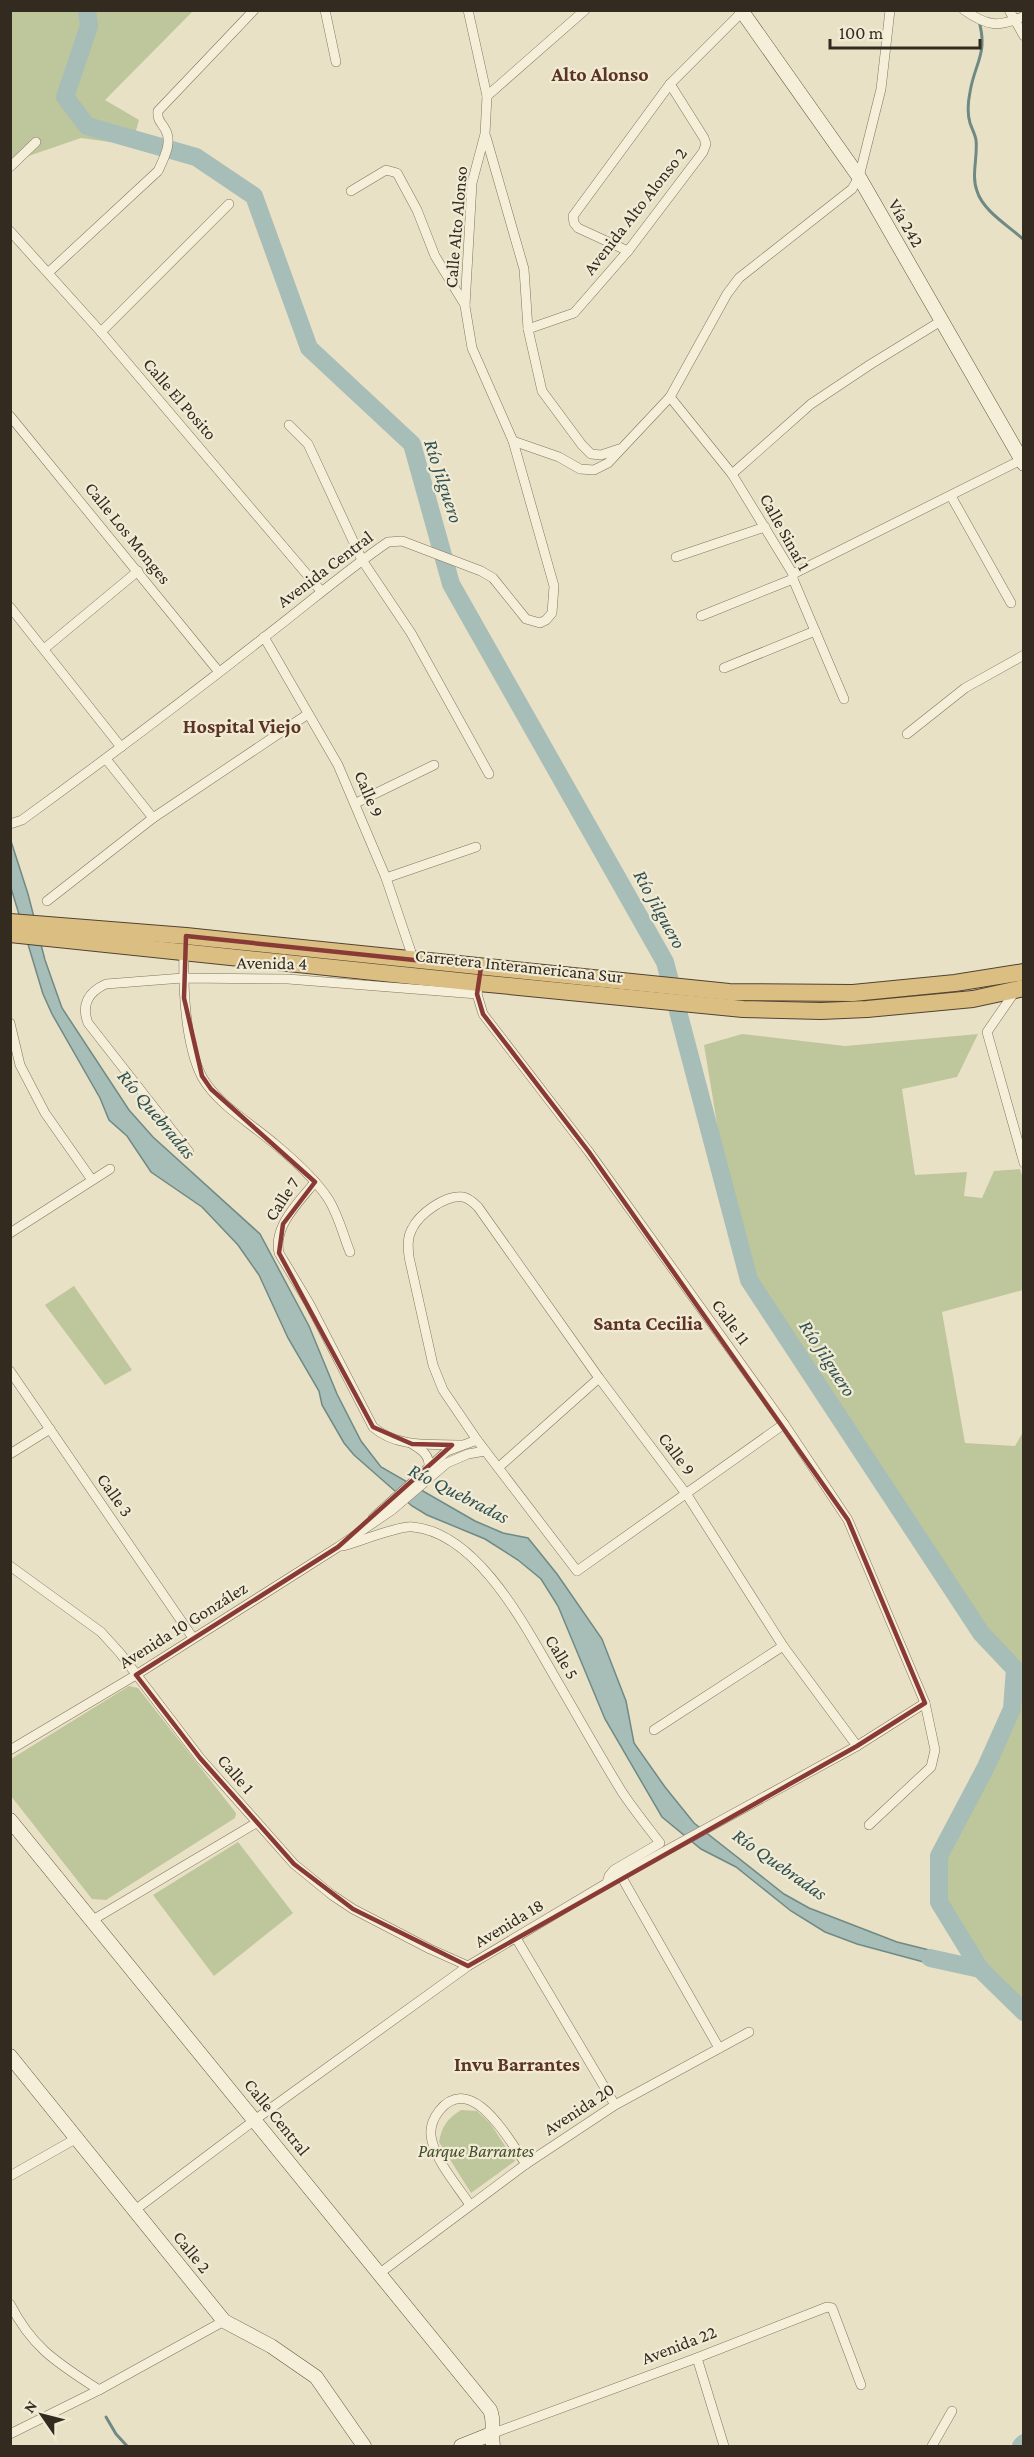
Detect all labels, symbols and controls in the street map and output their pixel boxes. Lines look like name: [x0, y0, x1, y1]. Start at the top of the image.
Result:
scale bar: [830, 12, 980, 50]
text: 100 m: [839, 23, 884, 43]
district label: Alto Alonso: [550, 63, 649, 85]
street label: Avenida Alto Alonso 2: [579, 143, 691, 279]
street label: Calle Alto Alonso: [441, 165, 471, 289]
street label: Vía 242: [884, 195, 928, 251]
street label: Calle El Posito: [139, 354, 221, 444]
water label: Río Jilguero: [419, 436, 468, 526]
street label: Calle Los Monges: [81, 478, 175, 588]
street label: Calle Sinaí 1: [756, 490, 814, 574]
street label: Avenida Central: [273, 526, 377, 611]
district label: Hospital Viejo: [183, 715, 301, 738]
street label: Calle 9: [350, 768, 388, 820]
water label: Río Jilguero: [629, 866, 691, 953]
street label: Carretera Interamericana Sur: [414, 945, 625, 987]
street label: Avenida 4: [237, 952, 307, 974]
water label: Río Quebradas: [113, 1065, 201, 1164]
street label: Calle 7: [261, 1173, 303, 1225]
street label: Calle 11: [708, 1295, 754, 1349]
district label: Santa Cecilia: [593, 1312, 703, 1334]
water label: Río Jilguero: [794, 1316, 861, 1401]
street label: Calle 9: [654, 1429, 700, 1479]
water label: Río Quebradas: [405, 1458, 513, 1528]
street label: Calle 3: [93, 1470, 137, 1520]
street label: Avenida 10 González: [115, 1577, 251, 1672]
street label: Calle 5: [541, 1631, 583, 1683]
street label: Calle 1: [213, 1750, 259, 1798]
water label: Río Quebradas: [729, 1824, 832, 1905]
street label: Avenida 18: [471, 1895, 547, 1951]
district label: Invu Barrantes: [454, 2053, 580, 2075]
street label: Calle Central: [240, 2075, 314, 2160]
street label: Avenida 20: [540, 2079, 618, 2139]
park label: Parque Barrantes: [418, 2141, 534, 2161]
street label: Calle 2: [169, 2227, 215, 2277]
street label: Avenida 22: [639, 2322, 719, 2368]
north arrow: [12, 2385, 72, 2445]
text: N: [20, 2397, 40, 2416]

